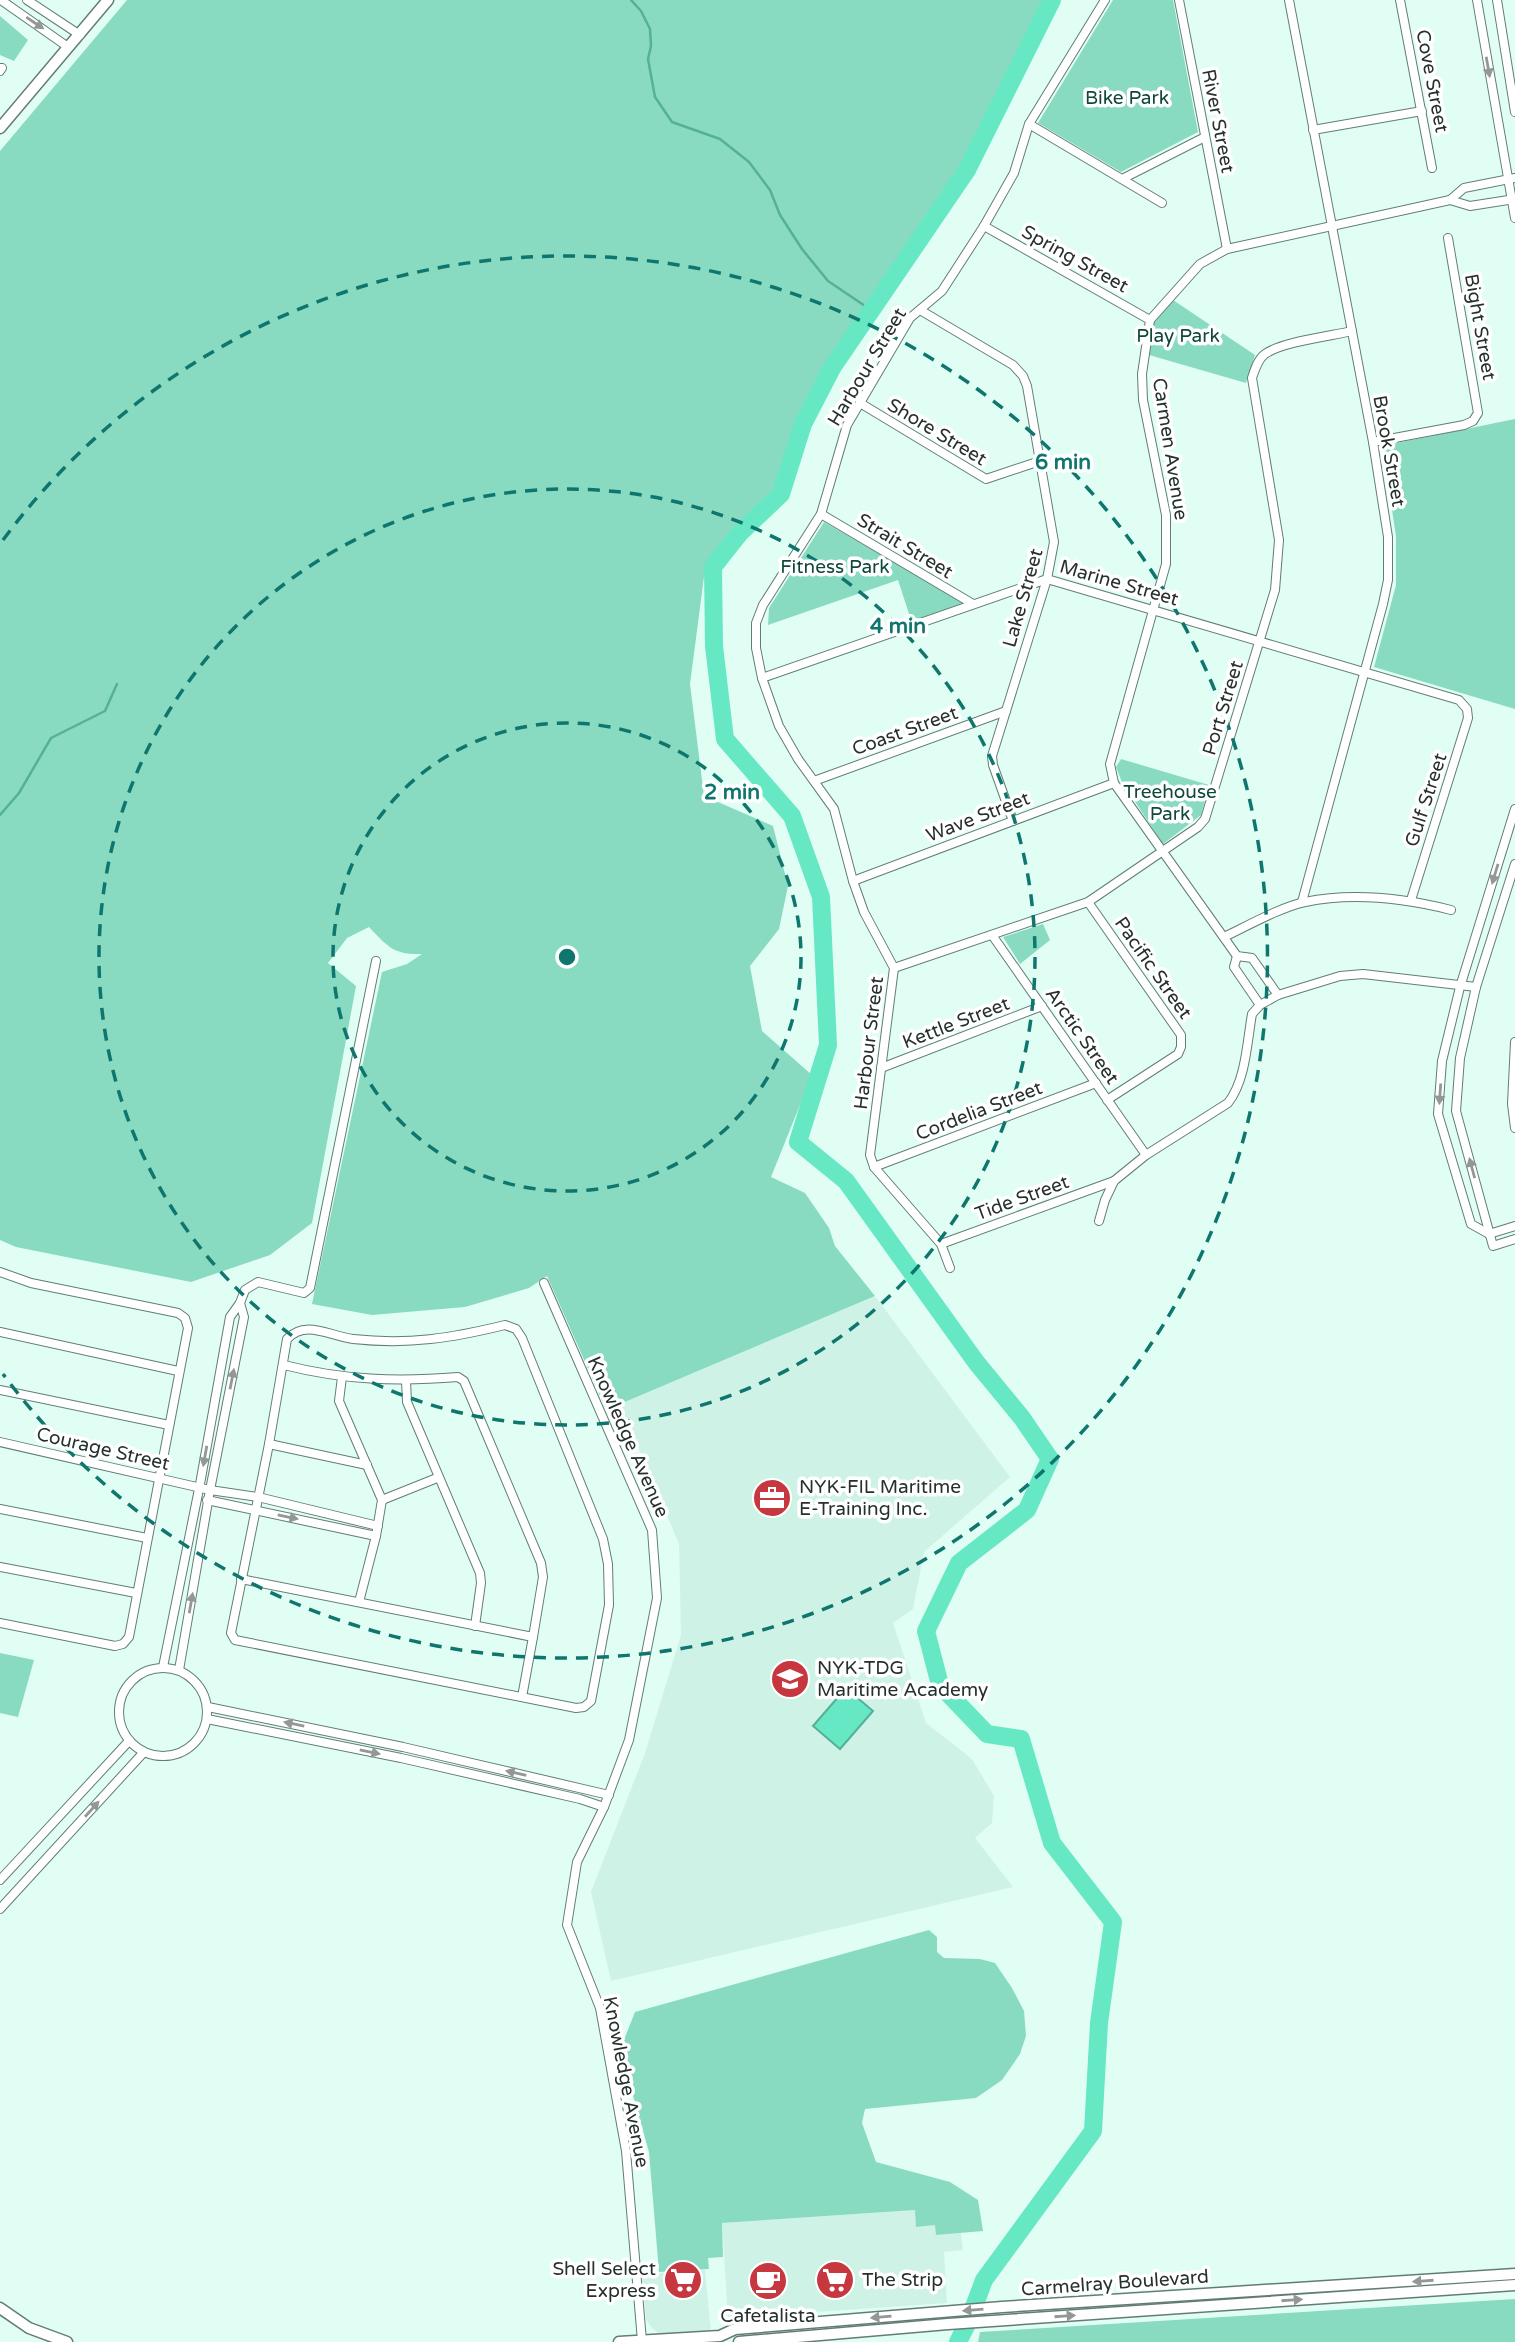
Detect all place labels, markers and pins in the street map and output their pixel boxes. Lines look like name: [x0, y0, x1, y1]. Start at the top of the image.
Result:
centre of rings: [555, 945, 579, 969]
place label: NYK-FIL Maritime E-Training Inc.: [799, 1476, 961, 1520]
office icon: NYK-FIL Maritime E-Training Inc.: [751, 1477, 793, 1519]
place label: NYK-TDG Maritime Academy: [817, 1657, 988, 1701]
school or university icon: NYK-TDG Maritime Academy: [769, 1658, 811, 1700]
place label: Shell Select Express: [552, 2258, 656, 2302]
supermarket icon: Shell Select Express: [662, 2259, 704, 2301]
supermarket icon: The Strip: [814, 2259, 856, 2301]
cafe icon: Cafetalista: [747, 2260, 789, 2302]
place label: The Strip: [862, 2269, 943, 2291]
place label: Cafetalista: [720, 2305, 816, 2327]

